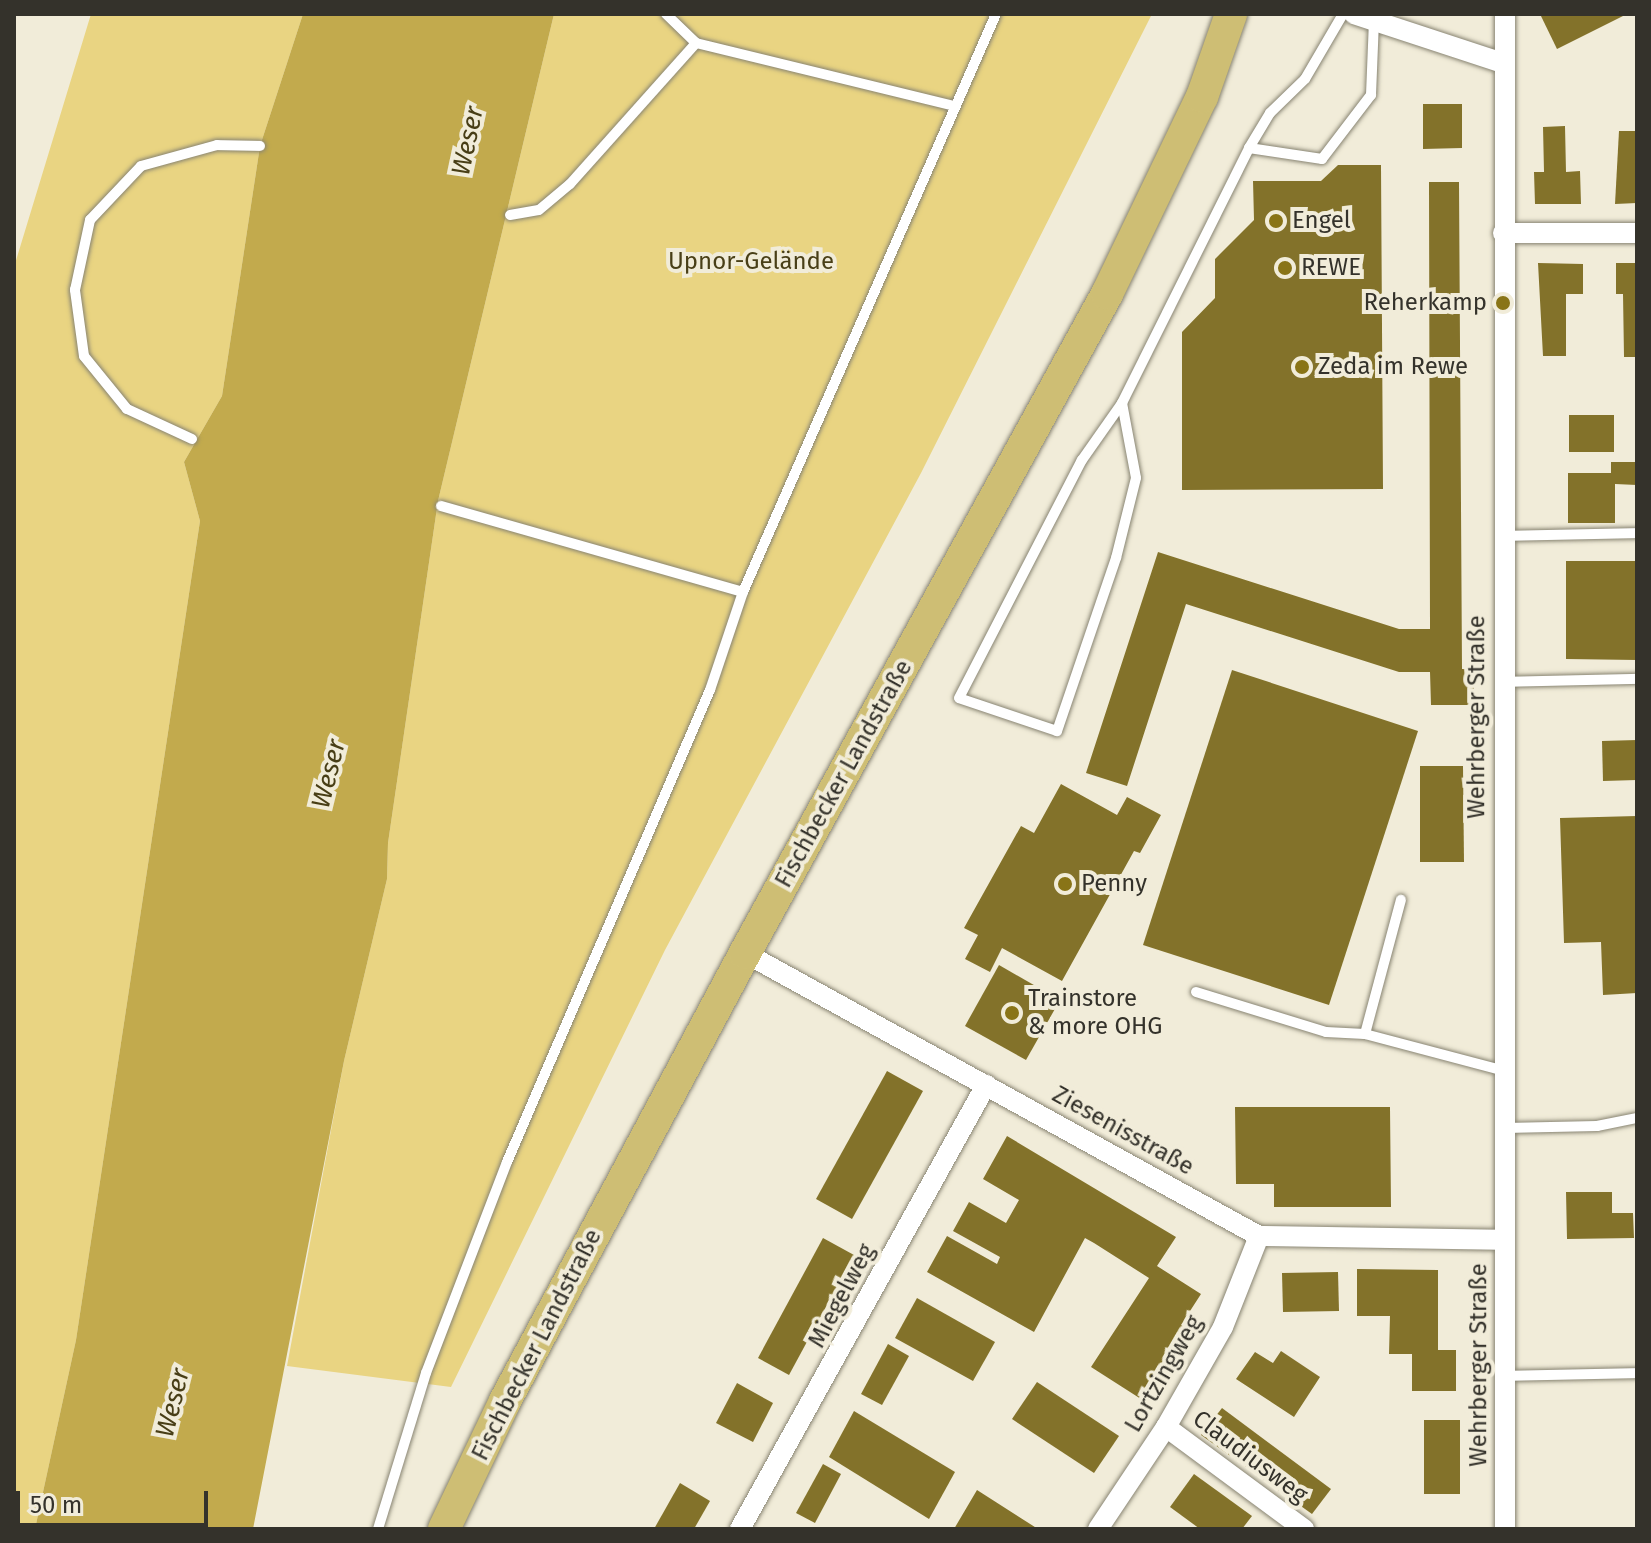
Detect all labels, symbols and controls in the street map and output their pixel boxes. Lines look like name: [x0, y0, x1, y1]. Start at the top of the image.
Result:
water label: Weser: [445, 104, 491, 178]
place label: Engel: [1292, 207, 1351, 235]
marker: Engel: [1267, 212, 1285, 230]
park label: Upnor-Gelände: [668, 248, 834, 276]
place label: REWE: [1301, 254, 1361, 282]
marker: REWE: [1276, 259, 1294, 277]
place label: Reherkamp: [1364, 289, 1487, 317]
marker: Reherkamp: [1494, 294, 1512, 312]
place label: Zeda im Rewe: [1318, 353, 1468, 381]
marker: Zeda im Rewe: [1293, 358, 1311, 376]
street label: Wehrberger Straße: [1463, 615, 1491, 819]
street label: Fischbecker Landstraße: [769, 655, 919, 893]
water label: Weser: [305, 736, 353, 812]
place label: Penny: [1081, 870, 1147, 898]
marker: Penny: [1056, 875, 1074, 893]
place label: Trainstore & more OHG: [1028, 985, 1162, 1041]
marker: Trainstore & more OHG: [1003, 1004, 1021, 1022]
street label: Ziesenisstraße: [1047, 1080, 1199, 1182]
street label: Fischbecker Landstraße: [466, 1224, 608, 1466]
street label: Miegelweg: [803, 1239, 881, 1353]
street label: Wehrberger Straße: [1465, 1263, 1493, 1467]
street label: Lortzingweg: [1119, 1311, 1209, 1437]
water label: Weser: [149, 1365, 197, 1441]
street label: Claudiusweg: [1187, 1405, 1313, 1509]
scale bar: [20, 1475, 212, 1525]
text: 50 m: [30, 1491, 82, 1519]

